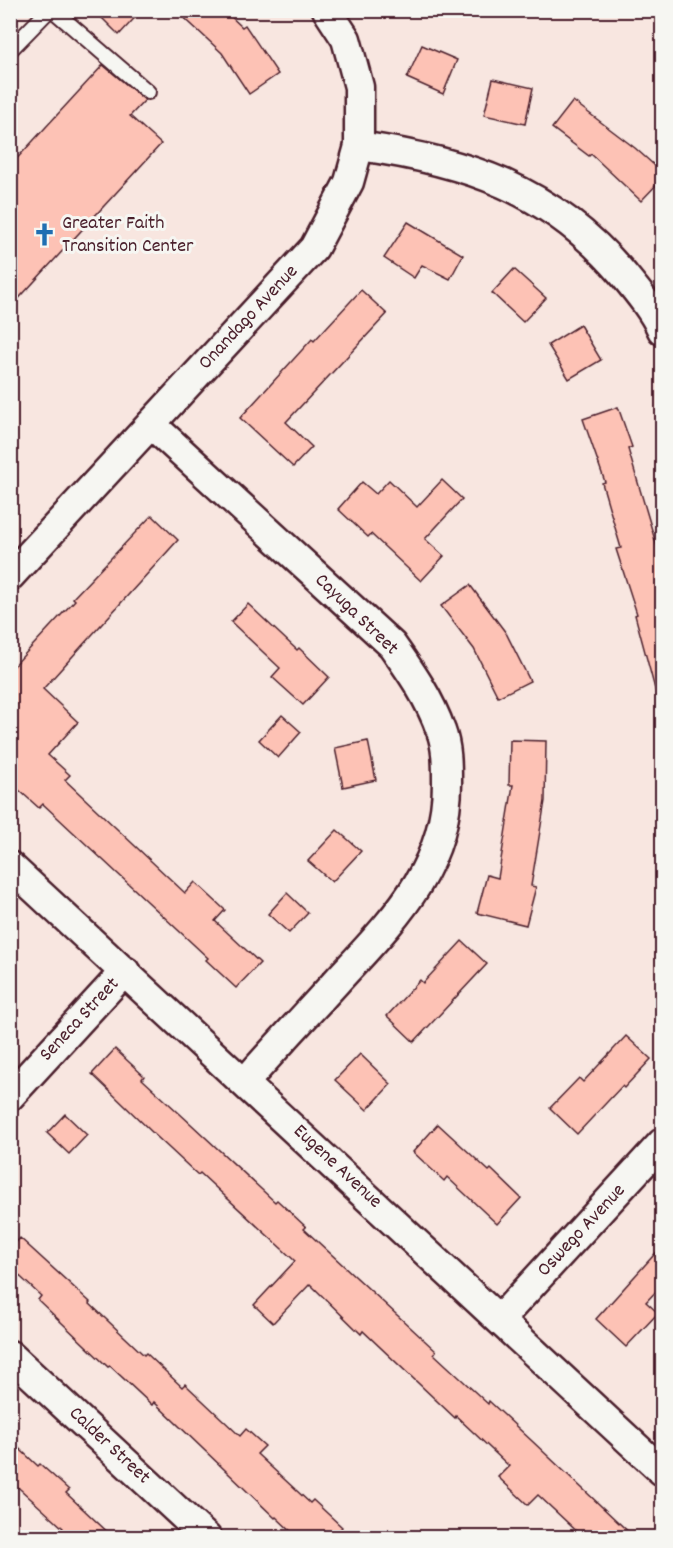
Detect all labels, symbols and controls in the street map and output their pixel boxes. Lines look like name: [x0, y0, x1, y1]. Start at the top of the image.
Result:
place label: Greater Faith Transition Center: [62, 210, 194, 261]
church icon: Greater Faith Transition Center: [31, 222, 57, 248]
street label: Onandago Avenue: [193, 259, 305, 377]
street label: Cayuga Street: [308, 568, 404, 662]
street label: Seneca Street: [34, 972, 126, 1068]
street label: Eugene Avenue: [286, 1118, 388, 1216]
street label: Oswego Avenue: [531, 1178, 633, 1284]
street label: Calder Street: [62, 1401, 156, 1491]

